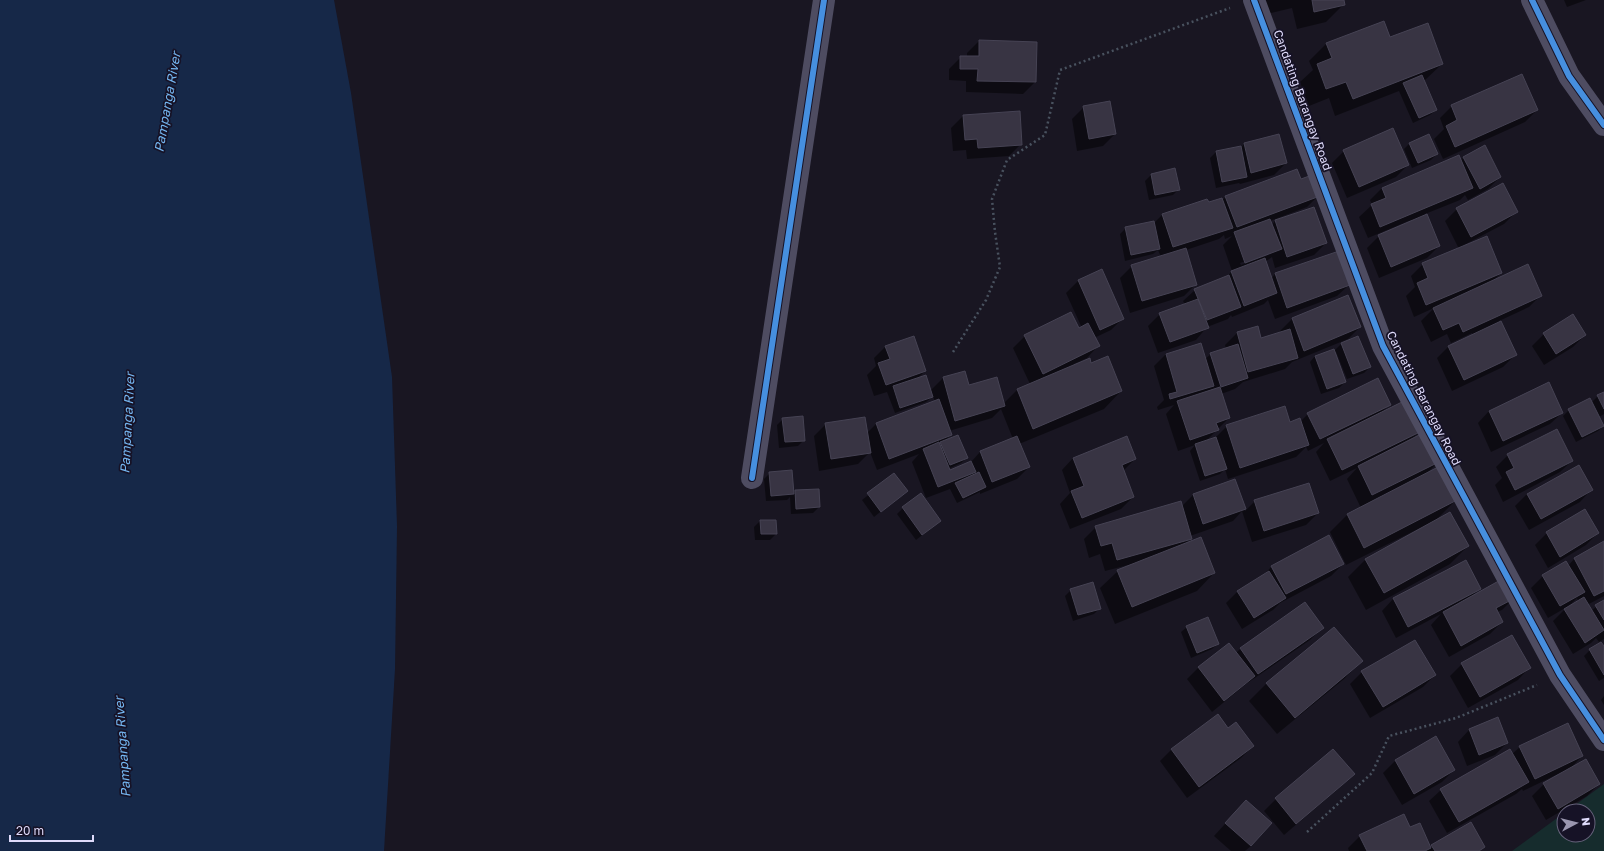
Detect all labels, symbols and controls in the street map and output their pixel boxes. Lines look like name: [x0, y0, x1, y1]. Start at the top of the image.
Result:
street label: Candating Barangay Road: [1271, 28, 1335, 172]
water label: Pampanga River: [150, 49, 184, 153]
street label: Candating Barangay Road: [1384, 328, 1464, 468]
water label: Pampanga River: [116, 370, 138, 474]
water label: Pampanga River: [110, 694, 134, 798]
north arrow: [1556, 803, 1596, 843]
scale bar: [10, 817, 93, 843]
text: N: [1579, 817, 1593, 827]
text: 20 m: [16, 823, 44, 838]

